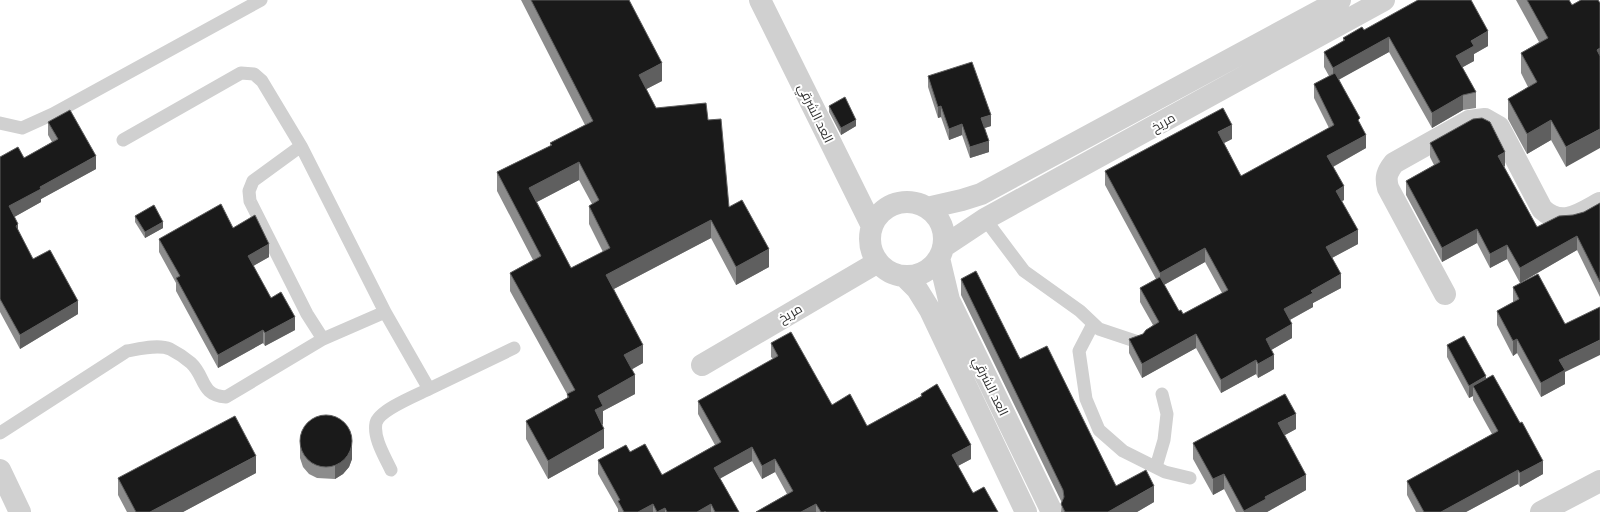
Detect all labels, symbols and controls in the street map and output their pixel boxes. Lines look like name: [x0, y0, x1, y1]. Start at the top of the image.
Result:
street label: العد الشرقي: [792, 81, 837, 147]
street label: مريخ: [1148, 109, 1178, 136]
street label: مريخ: [775, 300, 805, 327]
street label: العد الشرقي: [967, 354, 1012, 420]

